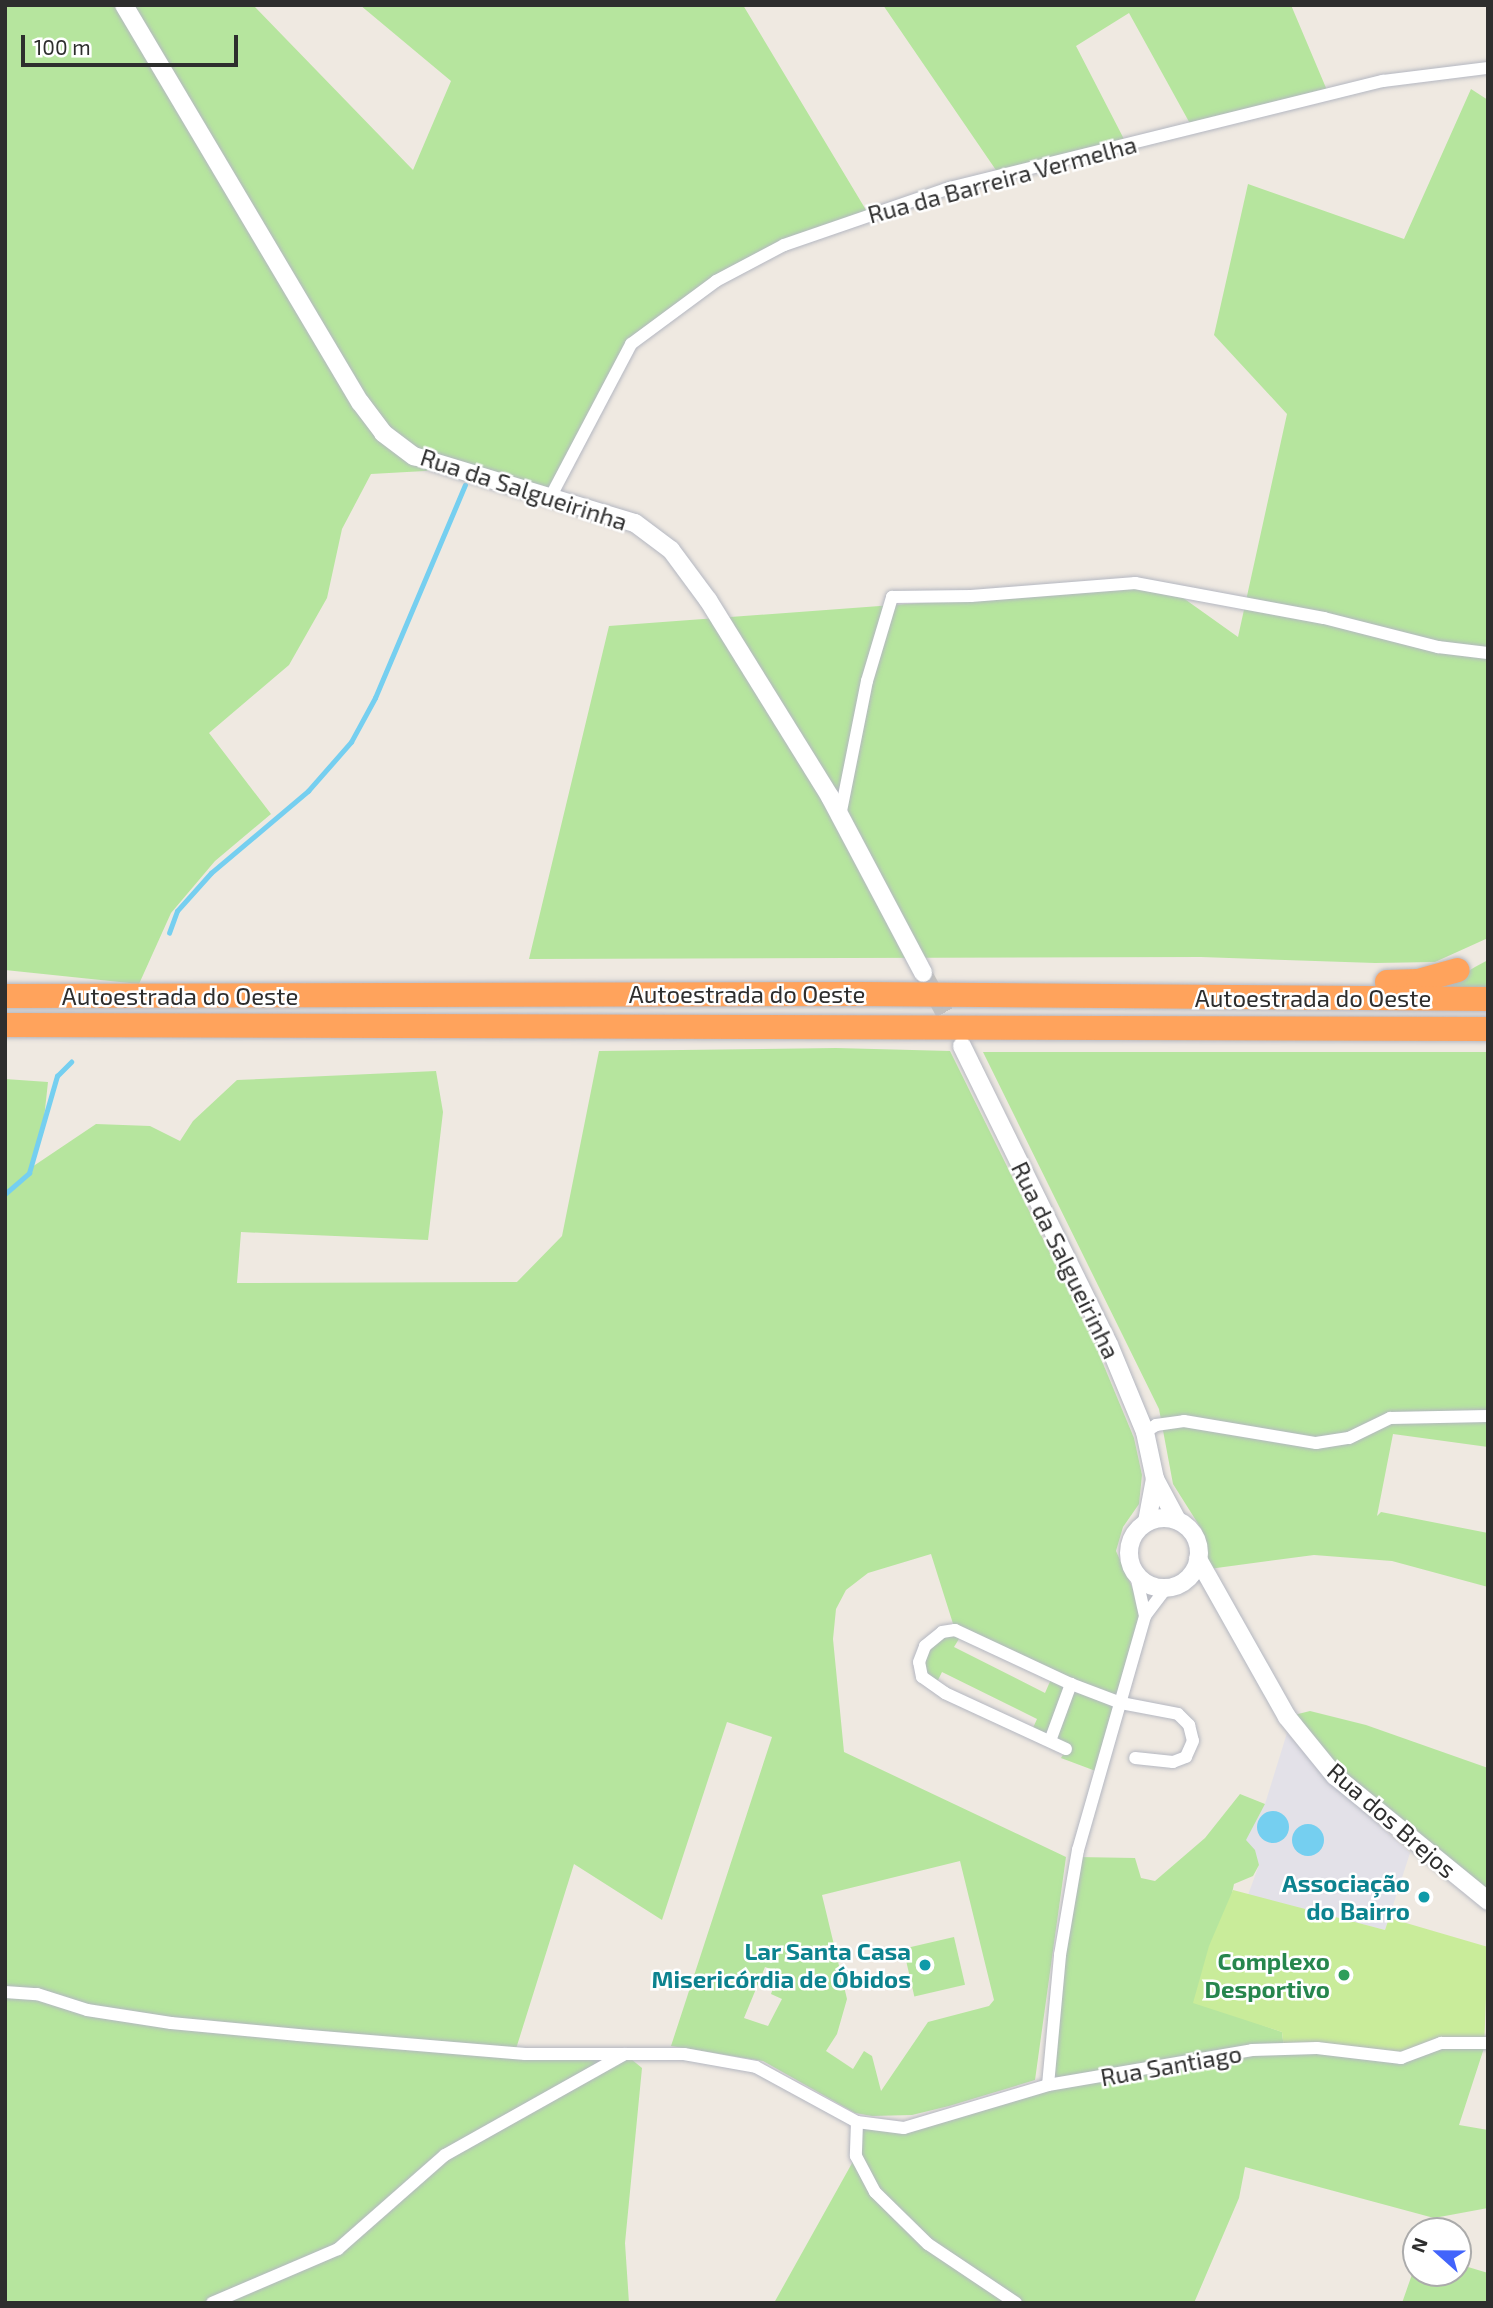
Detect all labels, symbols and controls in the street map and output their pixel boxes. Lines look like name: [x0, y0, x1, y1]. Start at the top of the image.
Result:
scale bar: [24, 21, 242, 65]
text: 100 m: [34, 34, 91, 59]
street label: Rua da Barreira Vermelha: [864, 129, 1140, 229]
street label: Rua da Salgueirinha: [417, 442, 631, 536]
street label: Autoestrada do Oeste: [629, 980, 865, 1008]
street label: Autoestrada do Oeste: [62, 982, 298, 1010]
street label: Autoestrada do Oeste: [1195, 984, 1431, 1012]
street label: Rua da Salgueirinha: [1006, 1157, 1126, 1363]
street label: Rua dos Brejos: [1322, 1756, 1462, 1884]
place label: Associação do Bairro: [1282, 1869, 1410, 1925]
marker: Associação do Bairro: [1416, 1889, 1432, 1905]
place label: Lar Santa Casa Misericórdia de Óbidos: [651, 1937, 911, 1993]
place label: Complexo Desportivo: [1205, 1947, 1330, 2003]
marker: Lar Santa Casa Misericórdia de Óbidos: [917, 1957, 933, 1973]
marker: Complexo Desportivo: [1336, 1967, 1352, 1983]
street label: Rua Santiago: [1098, 2038, 1244, 2092]
north arrow: [1402, 2217, 1472, 2287]
text: N: [1406, 2234, 1432, 2256]

